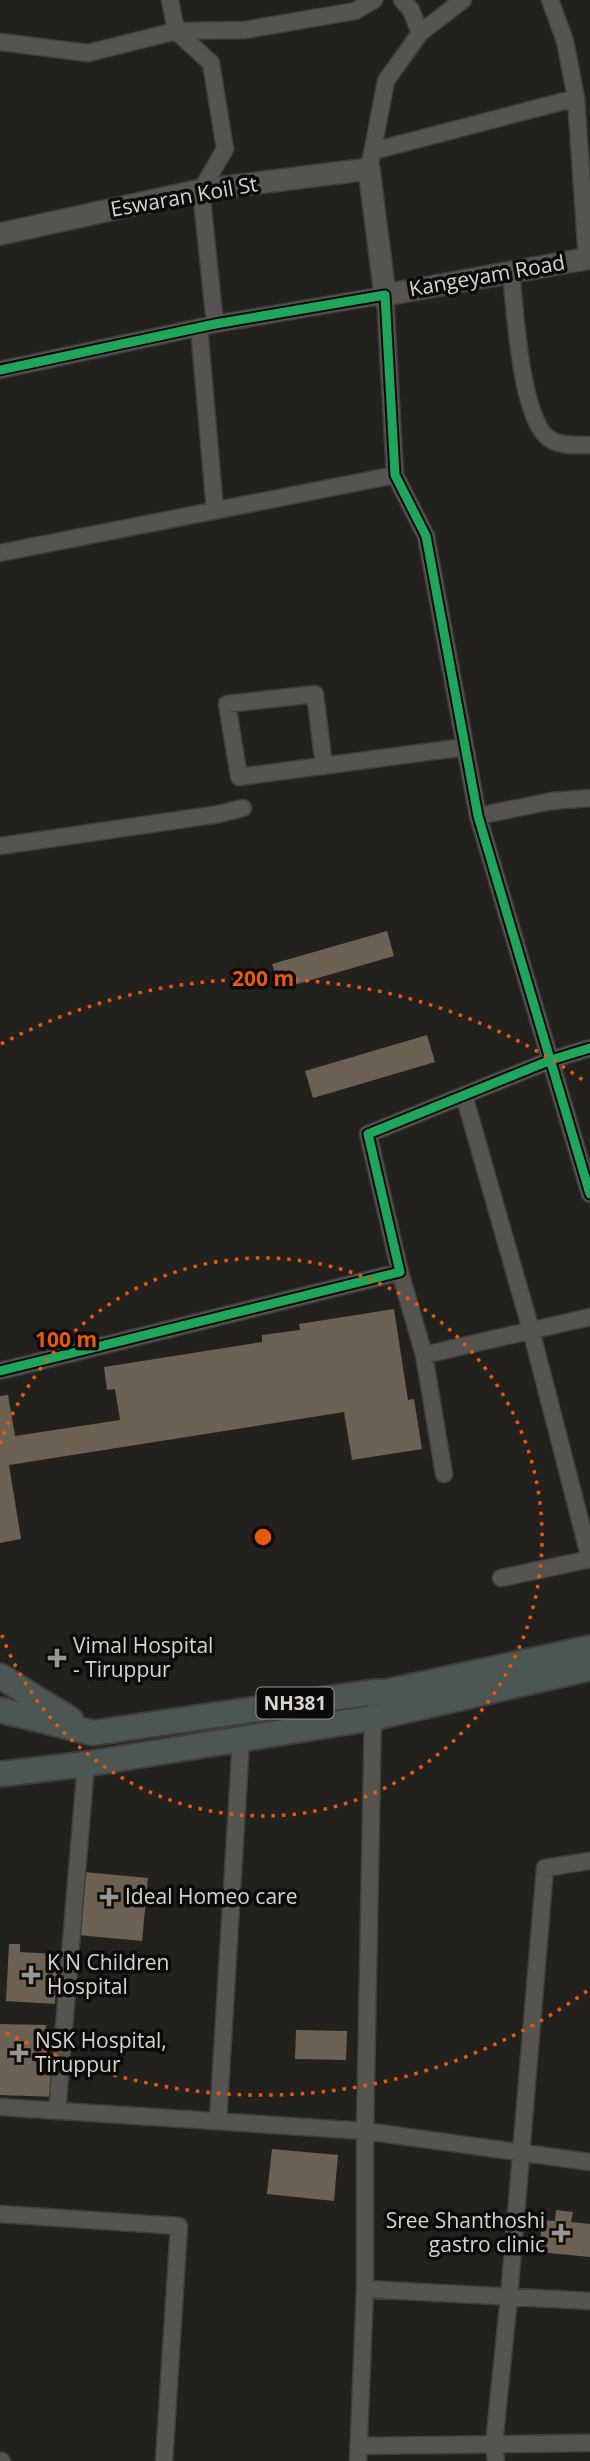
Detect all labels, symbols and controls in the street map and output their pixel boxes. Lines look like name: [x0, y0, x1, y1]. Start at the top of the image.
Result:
street label: Eswaran Koil St: [108, 169, 260, 223]
street label: Kangeyam Road: [407, 248, 567, 303]
text: 200 m: [232, 964, 294, 992]
text: 100 m: [35, 1325, 97, 1353]
centre of rings: [251, 1525, 275, 1549]
place label: Vimal Hospital - Tiruppur: [73, 1631, 213, 1683]
marker: Vimal Hospital - Tiruppur: [47, 1648, 67, 1668]
road number: NH381: [256, 1688, 334, 1718]
place label: Ideal Homeo care: [125, 1882, 297, 1910]
marker: Ideal Homeo care: [99, 1887, 119, 1907]
place label: K N Children Hospital: [47, 1948, 169, 2000]
marker: K N Children Hospital: [21, 1965, 41, 1985]
place label: NSK Hospital, Tiruppur: [35, 2026, 167, 2078]
marker: NSK Hospital, Tiruppur: [9, 2043, 29, 2063]
place label: Sree Shanthoshi gastro clinic: [386, 2206, 545, 2258]
marker: Sree Shanthoshi gastro clinic: [551, 2223, 571, 2243]

